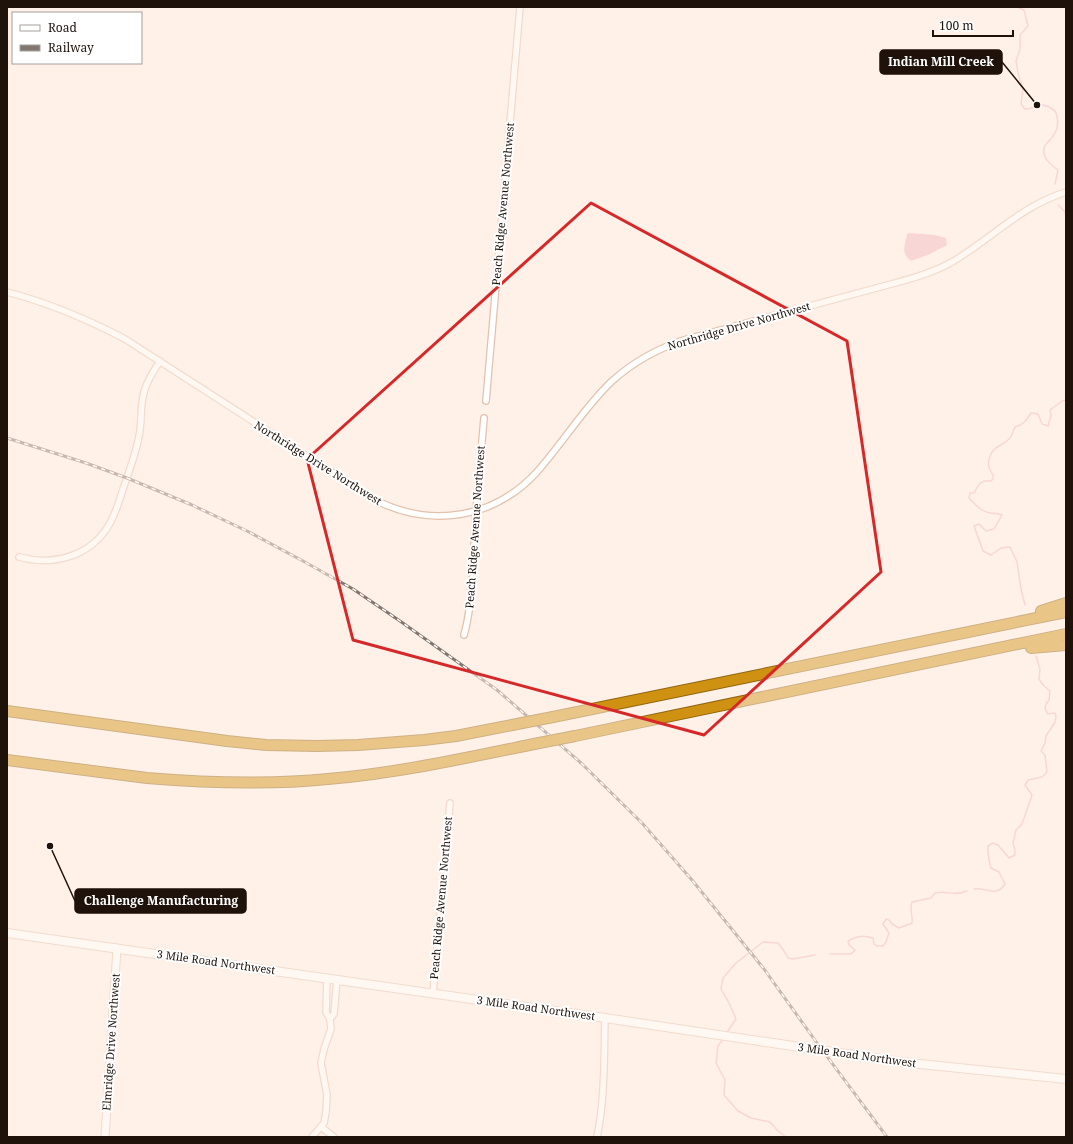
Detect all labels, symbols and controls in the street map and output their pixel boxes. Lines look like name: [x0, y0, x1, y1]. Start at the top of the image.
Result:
legend: [12, 12, 142, 64]
scale bar: [933, 12, 1013, 38]
text: 100 m: [939, 17, 974, 34]
text: Road: [48, 19, 78, 36]
text: Railway: [48, 39, 94, 56]
callout: Indian Mill Creek: [880, 50, 1002, 74]
text: Indian Mill Creek: [888, 53, 994, 70]
street label: Peach Ridge Avenue Northwest: [488, 122, 517, 286]
street label: Northridge Drive Northwest: [666, 298, 812, 353]
street label: Northridge Drive Northwest: [252, 417, 385, 508]
street label: Peach Ridge Avenue Northwest: [461, 445, 488, 609]
street label: Peach Ridge Avenue Northwest: [426, 816, 455, 980]
callout: Challenge Manufacturing: [75, 889, 246, 913]
text: Challenge Manufacturing: [84, 892, 238, 909]
street label: 3 Mile Road Northwest: [156, 946, 276, 977]
street label: Elmridge Drive Northwest: [98, 973, 123, 1111]
street label: 3 Mile Road Northwest: [476, 992, 596, 1023]
street label: 3 Mile Road Northwest: [797, 1039, 917, 1070]

